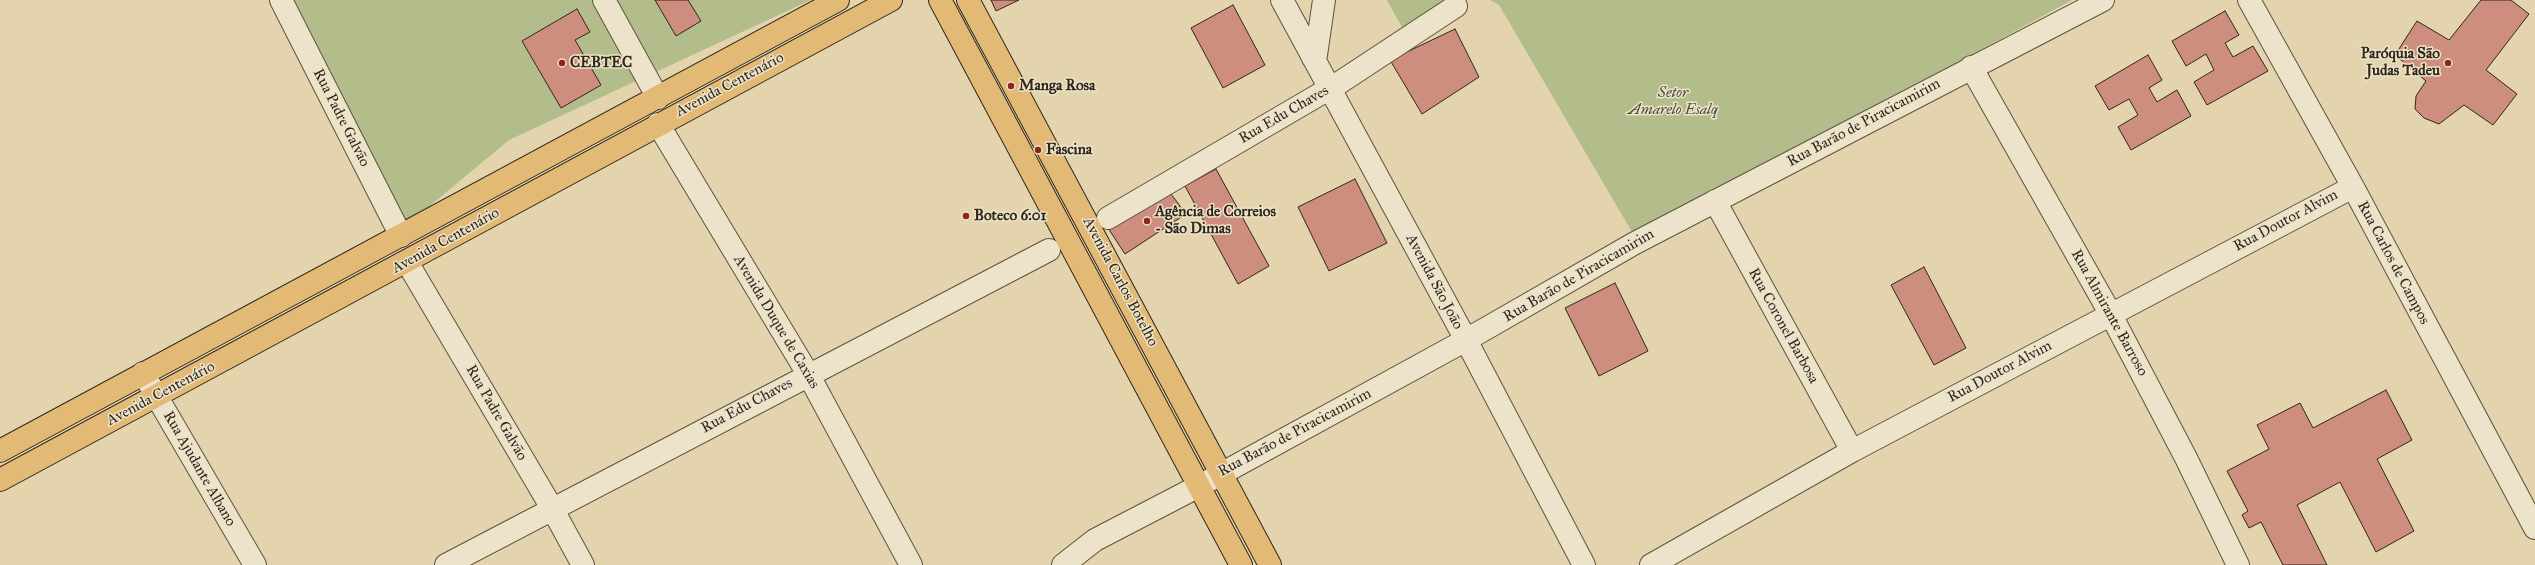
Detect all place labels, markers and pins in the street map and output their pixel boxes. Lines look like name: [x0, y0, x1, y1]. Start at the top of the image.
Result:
place label: Paróquia São Judas Tadeu: [2361, 45, 2440, 80]
place label: CEBTEC: [570, 54, 632, 72]
marker: CEBTEC: [557, 58, 567, 68]
marker: Paróquia São Judas Tadeu: [2443, 58, 2453, 68]
place label: Manga Rosa: [1019, 77, 1095, 95]
marker: Manga Rosa: [1006, 81, 1016, 91]
place label: Fascina: [1046, 141, 1092, 159]
marker: Fascina: [1033, 145, 1043, 155]
place label: Agência de Correios - São Dimas: [1155, 203, 1276, 238]
place label: Boteco 6:01: [974, 207, 1046, 225]
marker: Boteco 6:01: [961, 211, 971, 221]
marker: Agência de Correios - São Dimas: [1142, 216, 1152, 226]

